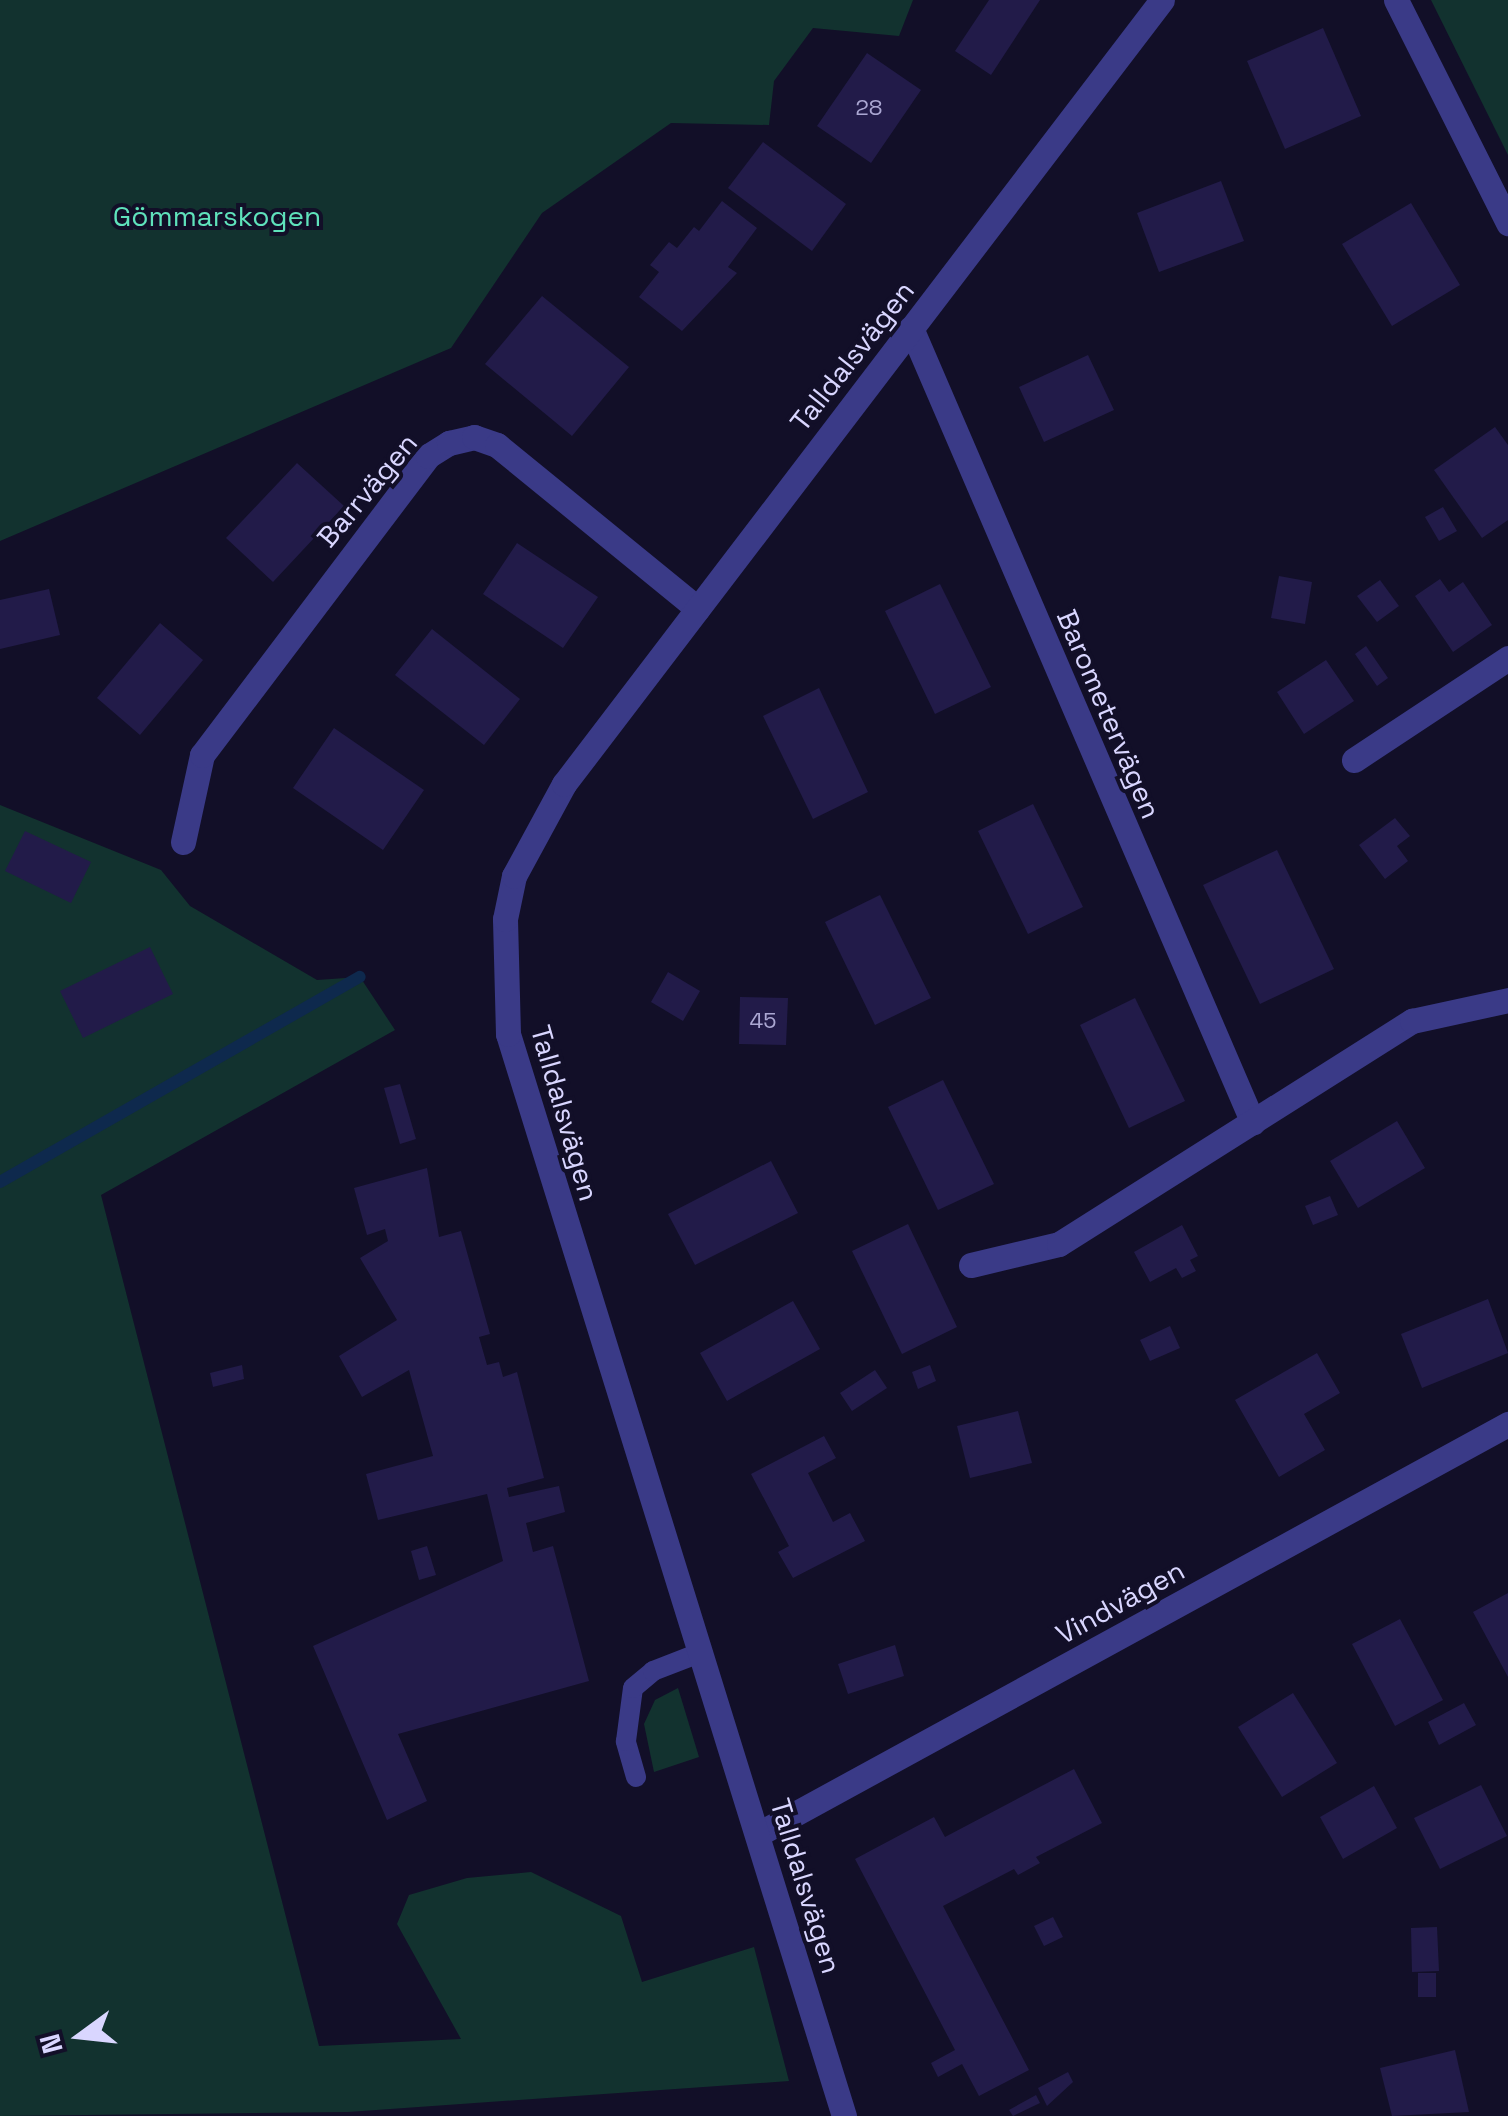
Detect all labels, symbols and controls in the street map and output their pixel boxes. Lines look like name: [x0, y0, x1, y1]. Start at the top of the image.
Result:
house number: 28: [856, 95, 882, 121]
park label: Gömmarskogen: [113, 199, 321, 233]
street label: Talldalsvägen: [783, 274, 921, 438]
street label: Barrvägen: [310, 426, 424, 554]
street label: Barometervägen: [1050, 604, 1168, 824]
house number: 45: [750, 1008, 776, 1034]
street label: Talldalsvägen: [524, 1021, 606, 1205]
street label: Vindvägen: [1050, 1553, 1190, 1651]
street label: Talldalsvägen: [763, 1794, 849, 1978]
north arrow: [30, 1986, 130, 2086]
text: N: [31, 2030, 71, 2057]

